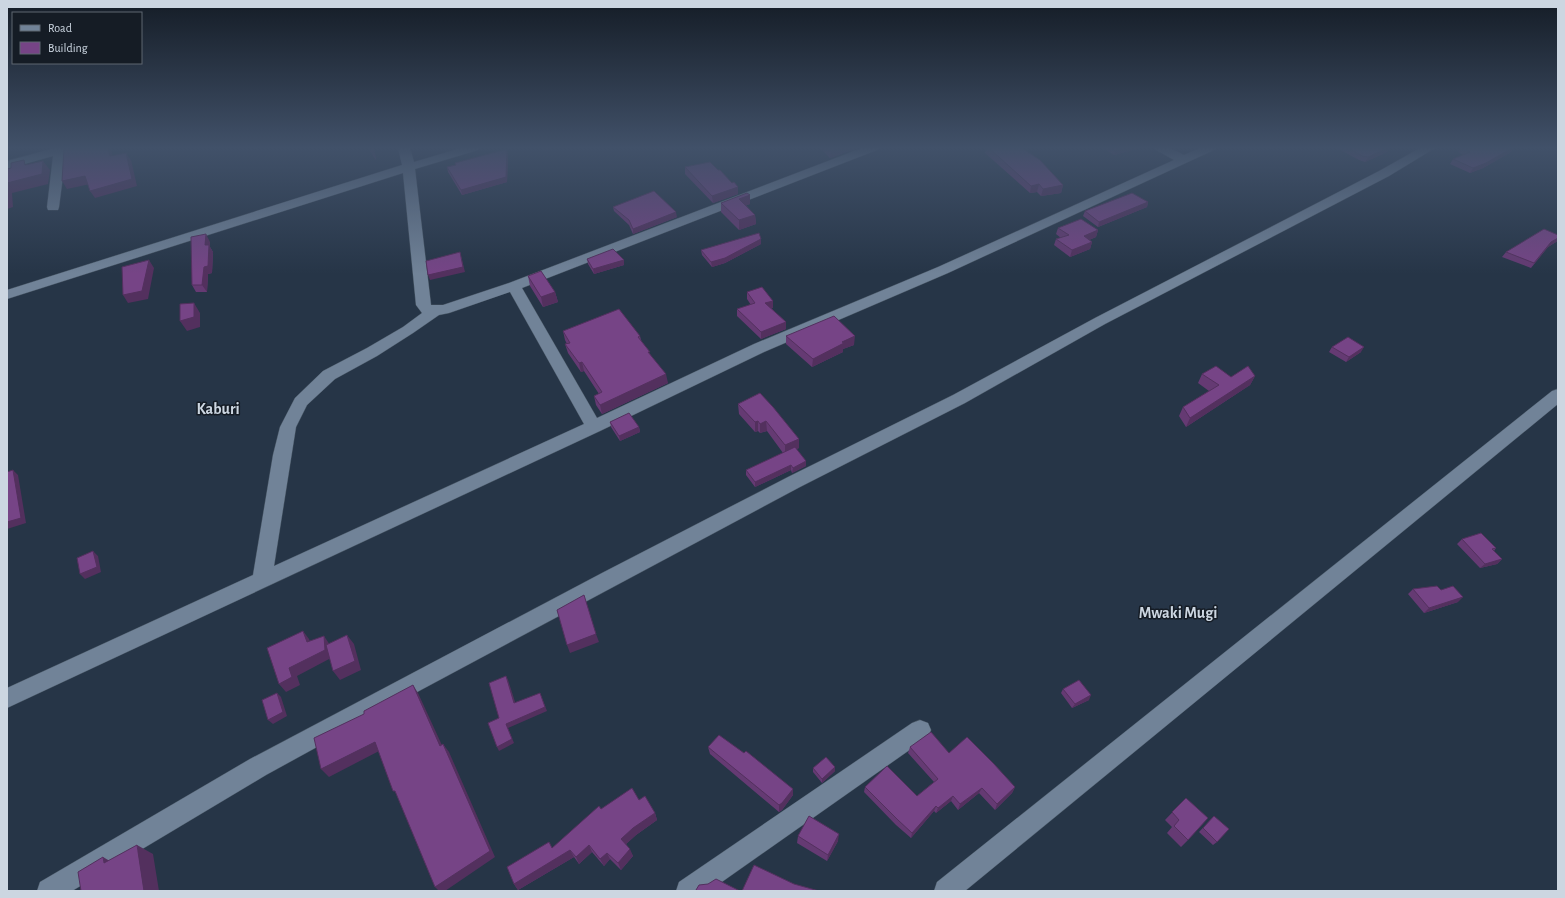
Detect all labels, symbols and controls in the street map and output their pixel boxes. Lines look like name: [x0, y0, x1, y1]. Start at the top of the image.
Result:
legend: [12, 12, 142, 64]
text: Road: [48, 22, 72, 34]
text: Building: [48, 42, 88, 54]
district label: Kaburi: [196, 401, 240, 417]
district label: Mwaki Mugi: [1139, 605, 1217, 621]

